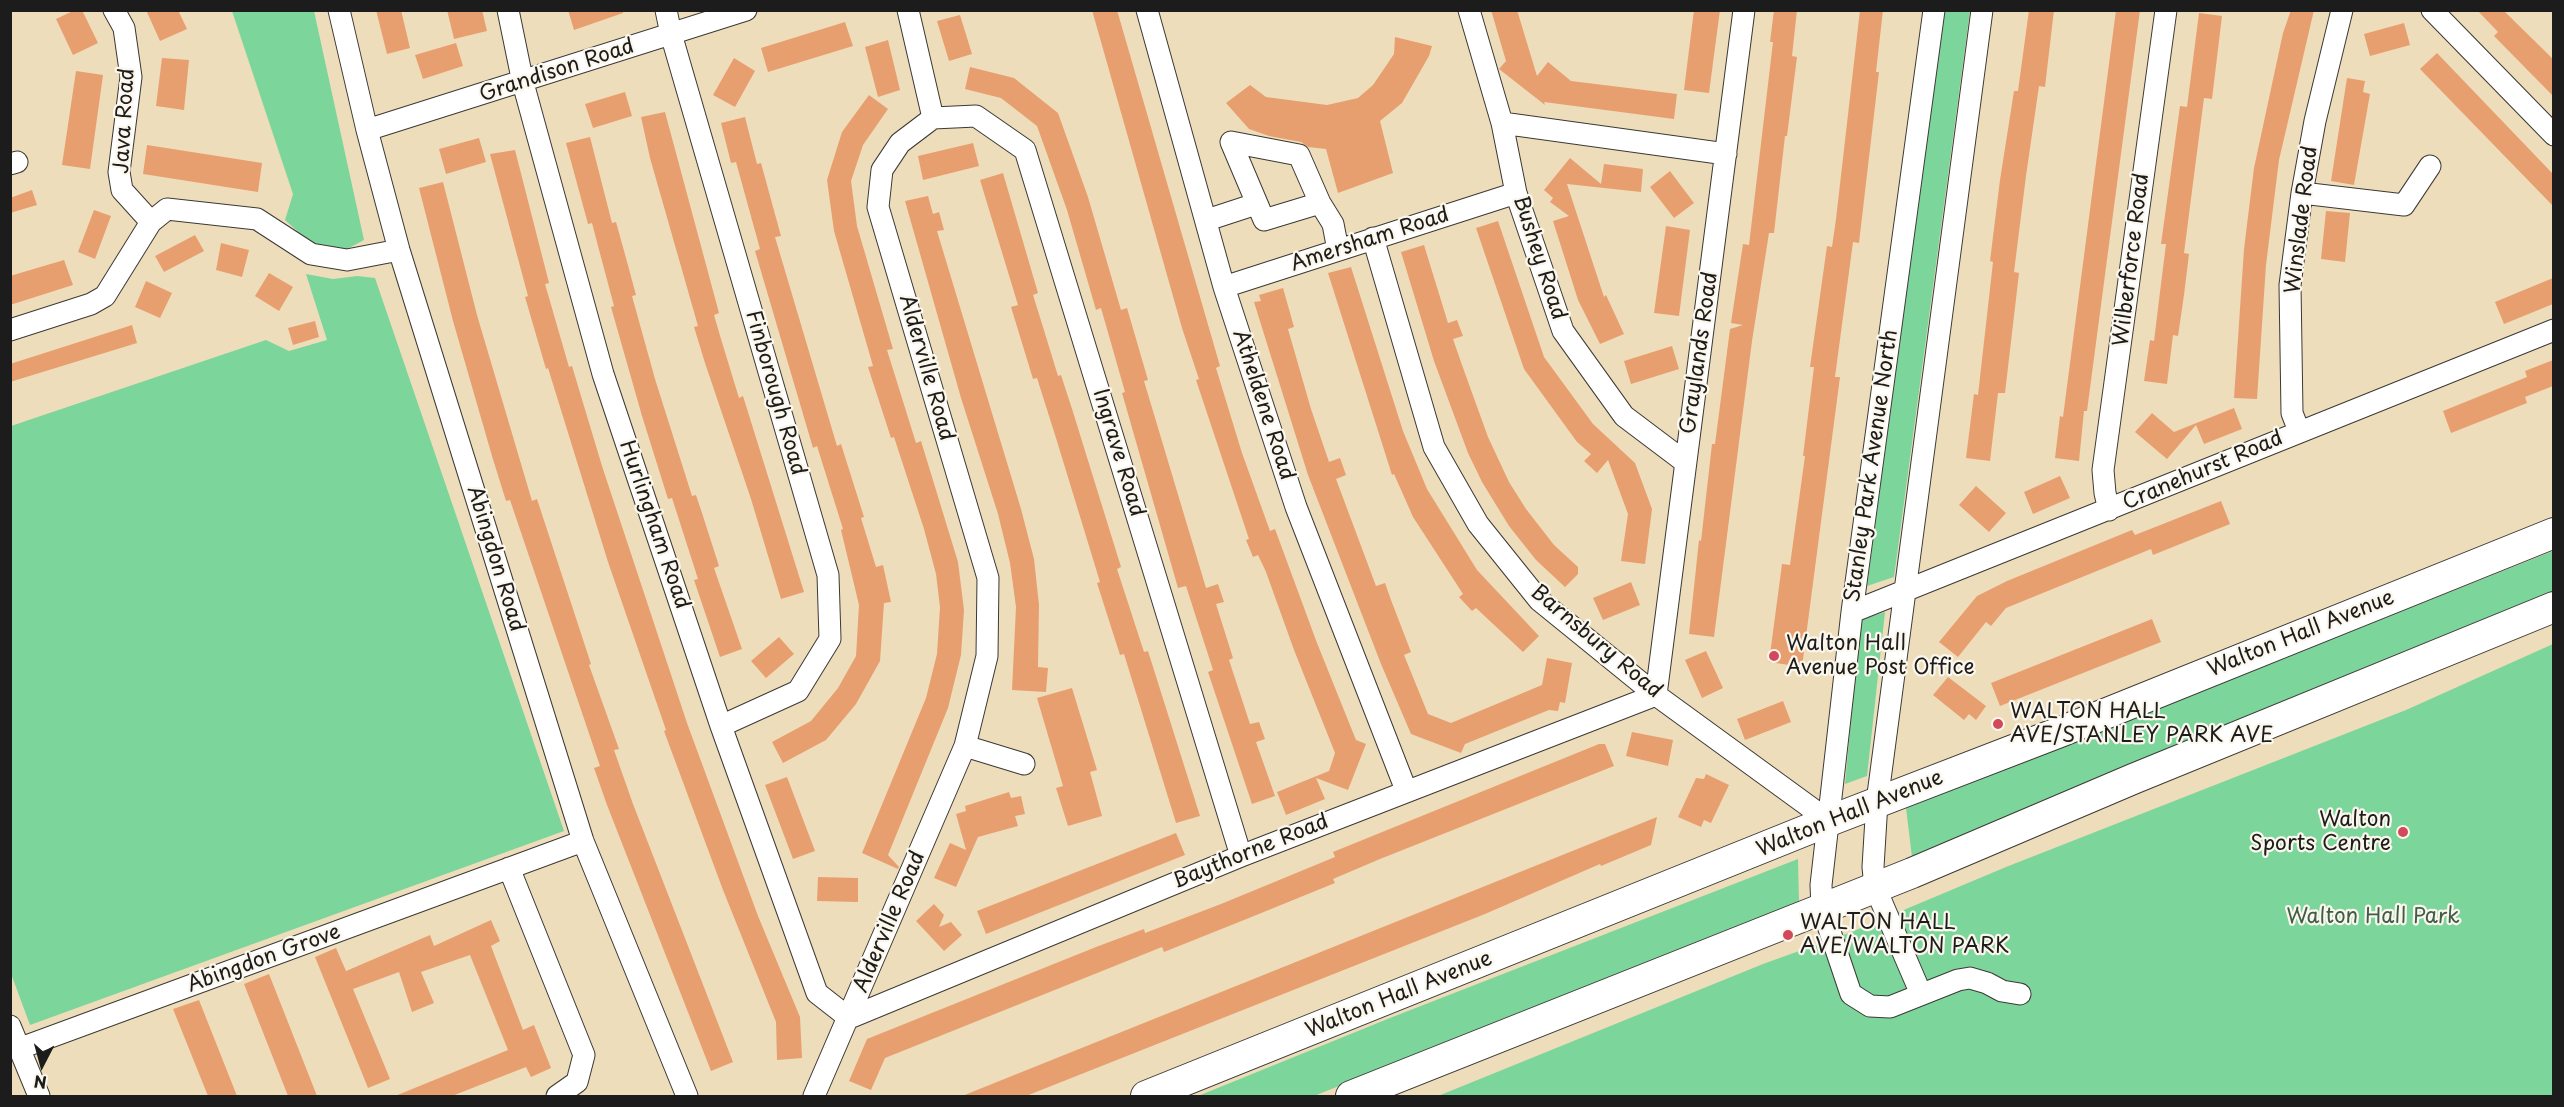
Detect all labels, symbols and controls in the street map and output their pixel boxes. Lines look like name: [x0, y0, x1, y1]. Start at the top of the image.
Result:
street label: Grandison Road: [476, 34, 638, 108]
street label: Java Road: [110, 68, 140, 174]
street label: Winslade Road: [2280, 145, 2324, 295]
street label: Wilberforce Road: [2109, 172, 2155, 348]
street label: Bushey Road: [1507, 193, 1571, 323]
street label: Amersham Road: [1287, 202, 1453, 278]
street label: Graylands Road: [1676, 270, 1724, 436]
street label: Alderville Road: [893, 292, 959, 444]
street label: Finborough Road: [739, 308, 811, 478]
street label: Atheldene Road: [1227, 327, 1299, 483]
street label: Stanley Park Avenue North: [1840, 328, 1904, 604]
street label: Ingrave Road: [1087, 386, 1149, 520]
street label: Cranehurst Road: [2119, 426, 2287, 516]
street label: Hurlingham Road: [613, 437, 695, 613]
street label: Abingdon Road: [461, 483, 529, 635]
street label: Barnsbury Road: [1525, 580, 1667, 704]
street label: Walton Hall Avenue: [2204, 585, 2398, 683]
place label: Walton Hall Avenue Post Office: [1786, 631, 1975, 681]
marker: Walton Hall Avenue Post Office: [1767, 649, 1781, 663]
place label: WALTON HALL AVE/STANLEY PARK AVE: [2010, 699, 2274, 749]
marker: WALTON HALL AVE/STANLEY PARK AVE: [1991, 717, 2005, 731]
street label: Walton Hall Avenue: [1753, 765, 1947, 863]
place label: Walton Sports Centre: [2250, 807, 2391, 857]
street label: Baythorne Road: [1169, 809, 1333, 895]
marker: Walton Sports Centre: [2396, 825, 2410, 839]
street label: Alderville Road: [849, 848, 931, 996]
park label: Walton Hall Park: [2286, 904, 2460, 930]
place label: WALTON HALL AVE/WALTON PARK: [1800, 910, 2009, 960]
street label: Abingdon Grove: [184, 920, 344, 998]
marker: WALTON HALL AVE/WALTON PARK: [1781, 928, 1795, 942]
street label: Walton Hall Avenue: [1302, 946, 1496, 1044]
north arrow: [12, 1035, 72, 1095]
text: N: [33, 1070, 48, 1095]

